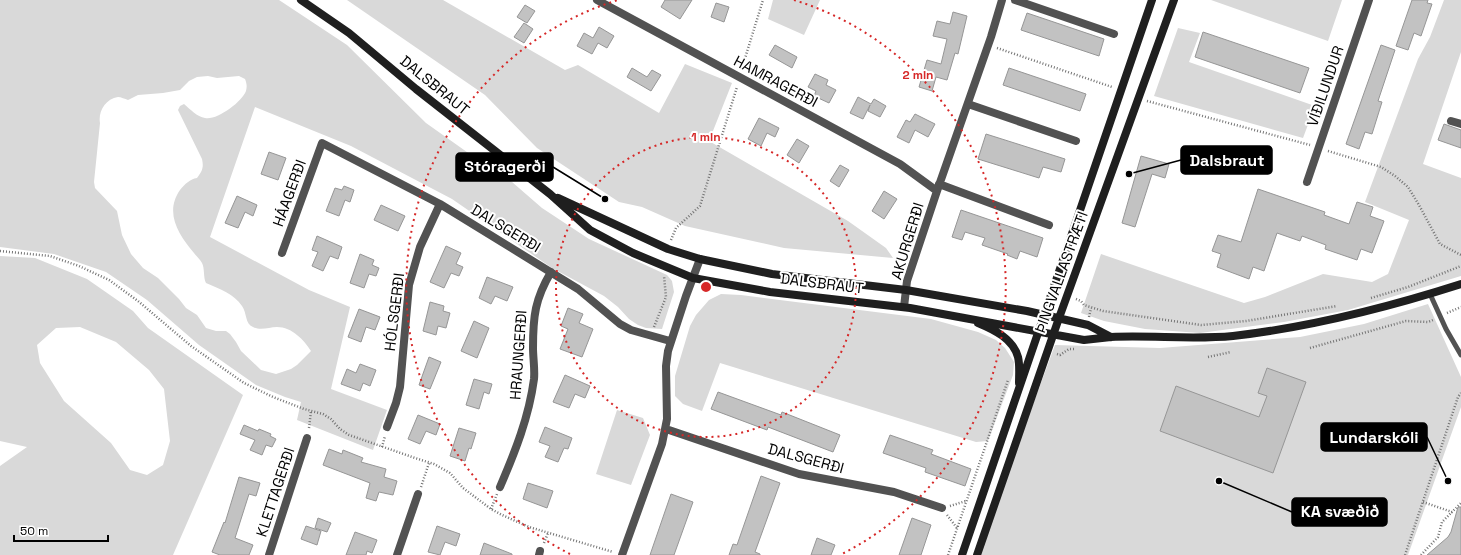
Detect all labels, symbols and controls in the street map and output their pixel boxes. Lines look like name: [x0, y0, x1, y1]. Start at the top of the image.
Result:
street label: VÍÐILUNDUR: [1302, 43, 1348, 129]
street label: DALSBRAUT: [396, 51, 474, 119]
street label: HAMRAGERÐI: [731, 51, 821, 111]
text: 2 min: [902, 67, 934, 83]
text: 1 min: [691, 129, 721, 145]
callout: Dalsbraut: [1181, 146, 1272, 174]
text: Dalsbraut: [1189, 150, 1265, 171]
callout: Stóragerði: [456, 153, 553, 181]
text: Stóragerði: [464, 156, 546, 177]
street label: HÁAGERÐI: [268, 157, 310, 229]
street label: DALSGERÐI: [468, 200, 544, 256]
street label: AKURGERÐI: [886, 200, 928, 282]
street label: ÞINGVALLASTRÆTI: [1030, 209, 1092, 335]
street label: DALSBRAUT: [779, 268, 865, 298]
street label: HÓLSGERÐI: [380, 272, 408, 352]
centre of rings: [699, 280, 713, 294]
street label: HRAUNGERÐI: [505, 309, 531, 401]
callout: Lundarskóli: [1321, 423, 1427, 451]
text: Lundarskóli: [1329, 427, 1419, 448]
street label: DALSGERÐI: [766, 439, 846, 477]
street label: KLETTAGERÐI: [252, 445, 298, 539]
callout: KA svæðið: [1292, 498, 1387, 526]
text: KA svæðið: [1301, 501, 1379, 522]
scale bar: [14, 517, 108, 543]
text: 50 m: [20, 523, 48, 539]

